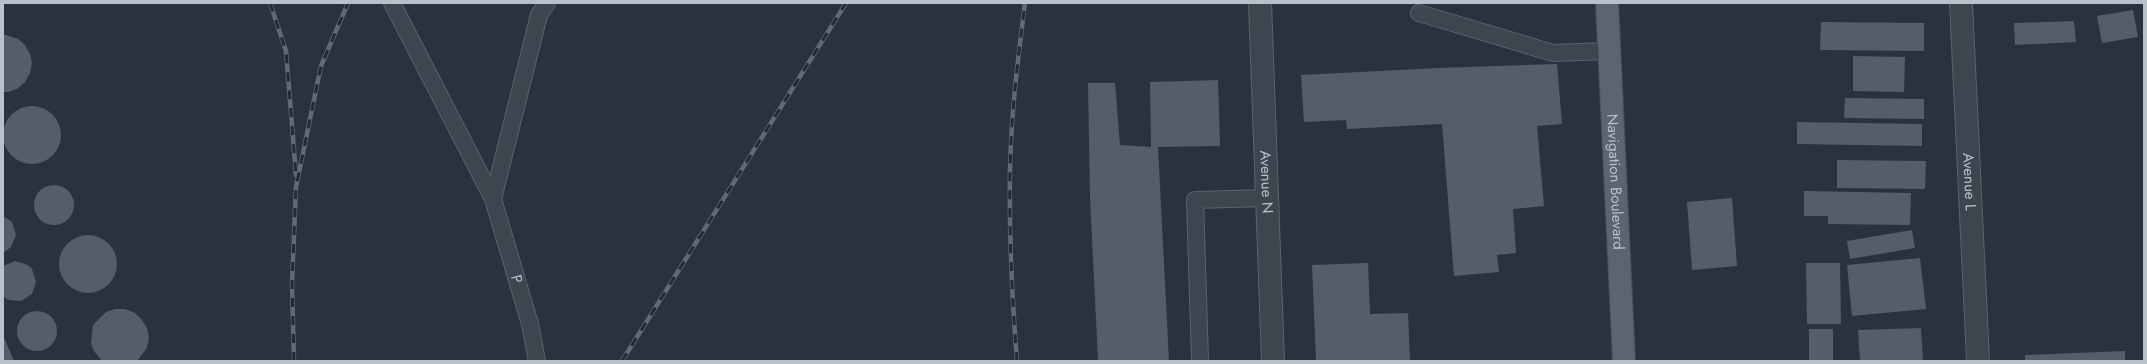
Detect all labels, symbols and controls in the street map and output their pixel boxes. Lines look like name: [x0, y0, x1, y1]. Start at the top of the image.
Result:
street label: Navigation Boulevard: [1601, 113, 1630, 250]
street label: Avenue N: [1254, 150, 1279, 214]
street label: Avenue L: [1957, 152, 1982, 212]
street label: P: [505, 272, 528, 286]

